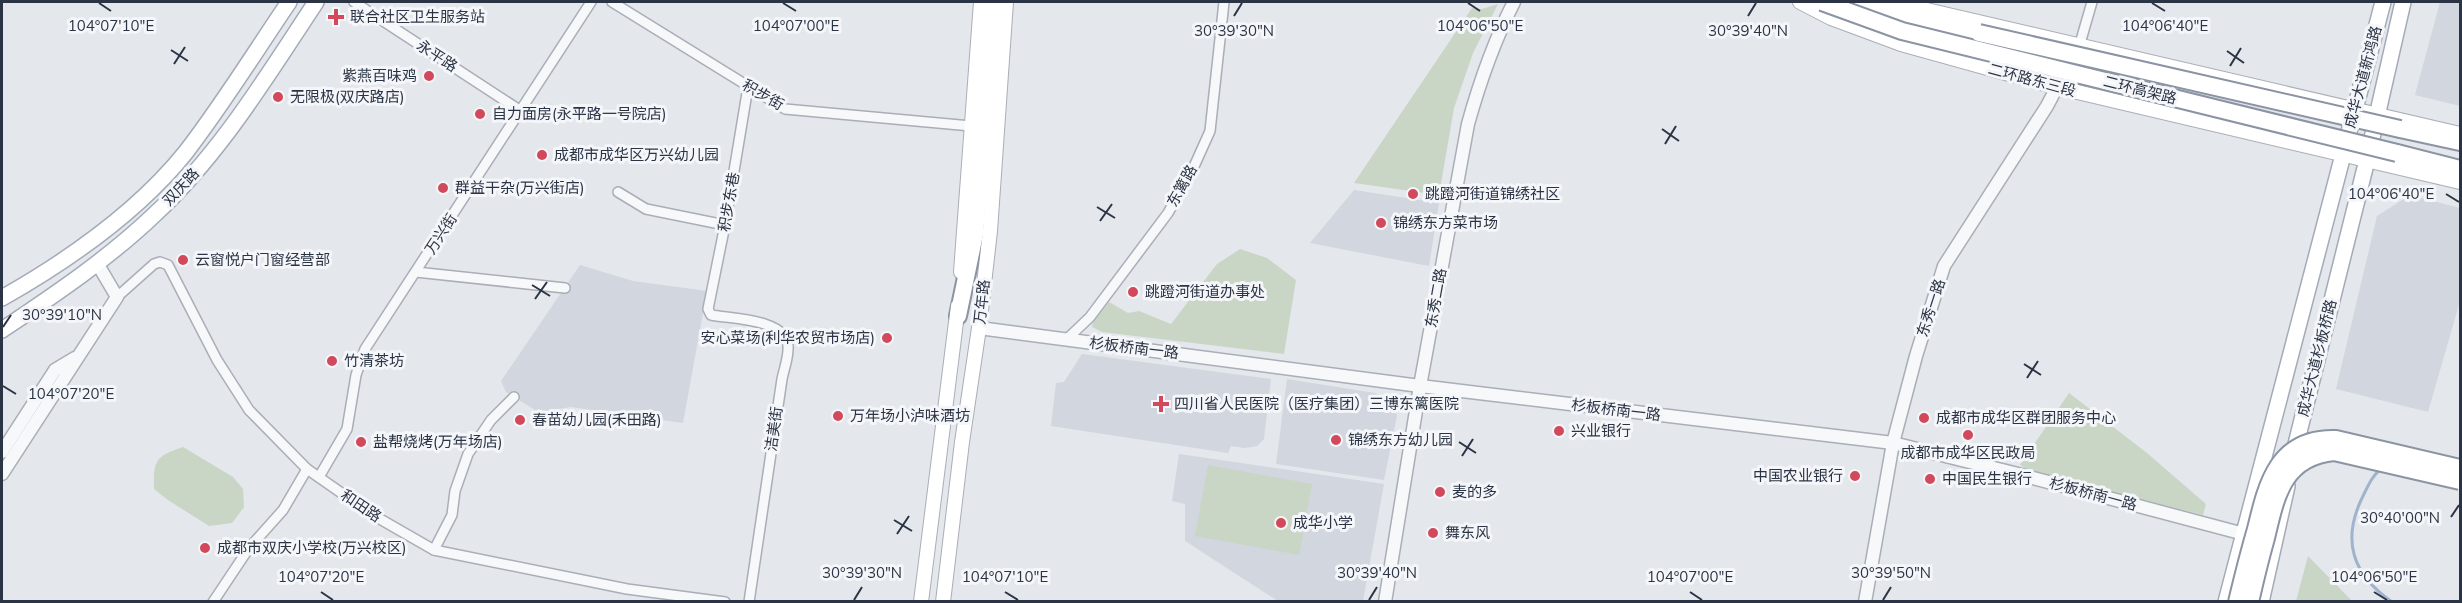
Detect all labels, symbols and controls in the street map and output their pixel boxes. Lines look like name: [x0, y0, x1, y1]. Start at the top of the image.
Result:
place label: 联合社区卫生服务站: [350, 7, 485, 26]
marker: 联合社区卫生服务站: [327, 8, 345, 26]
text: 104°07'10"E: [68, 16, 154, 35]
text: 104°07'00"E: [753, 16, 839, 35]
text: 104°06'50"E: [1437, 16, 1523, 35]
text: 104°06'40"E: [2122, 16, 2208, 35]
text: 30°39'30"N: [1194, 21, 1274, 40]
text: 30°39'40"N: [1708, 21, 1788, 40]
street label: 成华大道新鸿路: [2340, 24, 2385, 130]
street label: 永平路: [413, 35, 461, 76]
street label: 二环路东三段: [1986, 59, 2078, 100]
place label: 紫燕百味鸡: [342, 66, 417, 85]
marker: 紫燕百味鸡: [422, 69, 436, 83]
street label: 二环高架路: [2101, 71, 2179, 108]
street label: 积步街: [739, 75, 787, 114]
place label: 无限极(双庆路店): [290, 87, 405, 106]
marker: 无限极(双庆路店): [271, 90, 285, 104]
place label: 自力面房(永平路一号院店): [492, 104, 667, 123]
marker: 自力面房(永平路一号院店): [473, 107, 487, 121]
place label: 成都市成华区万兴幼儿园: [554, 145, 719, 164]
marker: 成都市成华区万兴幼儿园: [535, 148, 549, 162]
street label: 东篱路: [1162, 161, 1201, 210]
street label: 双庆路: [158, 164, 203, 210]
street label: 积步东巷: [714, 171, 743, 233]
place label: 群益干杂(万兴街店): [455, 178, 585, 197]
marker: 群益干杂(万兴街店): [436, 181, 450, 195]
place label: 跳蹬河街道锦绣社区: [1425, 184, 1560, 203]
text: 104°06'40"E: [2348, 184, 2434, 203]
marker: 跳蹬河街道锦绣社区: [1406, 187, 1420, 201]
street label: 万兴街: [420, 210, 461, 258]
place label: 锦绣东方菜市场: [1393, 213, 1498, 232]
marker: 锦绣东方菜市场: [1374, 216, 1388, 230]
place label: 云窗悦户门窗经营部: [195, 250, 330, 269]
marker: 云窗悦户门窗经营部: [176, 253, 190, 267]
street label: 东秀二路: [1421, 267, 1450, 329]
street label: 东秀一路: [1912, 276, 1949, 339]
street label: 万年路: [970, 279, 993, 325]
place label: 跳蹬河街道办事处: [1145, 282, 1265, 301]
marker: 跳蹬河街道办事处: [1126, 285, 1140, 299]
street label: 成华大道杉板桥路: [2293, 297, 2340, 418]
text: 30°39'10"N: [22, 305, 102, 324]
place label: 安心菜场(利华农贸市场店): [700, 328, 875, 347]
marker: 安心菜场(利华农贸市场店): [880, 331, 894, 345]
street label: 杉板桥南一路: [1088, 333, 1180, 362]
place label: 竹清茶坊: [344, 351, 404, 370]
marker: 竹清茶坊: [325, 354, 339, 368]
text: 104°07'20"E: [28, 384, 114, 403]
place label: 四川省人民医院（医疗集团）三博东篱医院: [1174, 394, 1459, 413]
marker: 四川省人民医院（医疗集团）三博东篱医院: [1152, 395, 1170, 413]
street label: 杉板桥南一路: [1570, 395, 1662, 424]
street label: 洁美街: [761, 405, 786, 453]
place label: 万年场小泸味酒坊: [850, 406, 970, 425]
place label: 成都市成华区群团服务中心: [1936, 408, 2116, 427]
marker: 万年场小泸味酒坊: [831, 409, 845, 423]
place label: 春苗幼儿园(禾田路): [532, 410, 662, 429]
marker: 成都市成华区群团服务中心: [1917, 411, 1931, 425]
marker: 春苗幼儿园(禾田路): [513, 413, 527, 427]
place label: 兴业银行: [1571, 421, 1631, 440]
marker: 兴业银行: [1552, 424, 1566, 438]
marker: 成都市成华区民政局: [1961, 428, 1975, 442]
place label: 锦绣东方幼儿园: [1348, 430, 1453, 449]
place label: 盐帮烧烤(万年场店): [373, 432, 503, 451]
marker: 锦绣东方幼儿园: [1329, 433, 1343, 447]
marker: 盐帮烧烤(万年场店): [354, 435, 368, 449]
place label: 成都市成华区民政局: [1900, 443, 2036, 462]
place label: 中国农业银行: [1753, 466, 1843, 485]
marker: 中国农业银行: [1848, 469, 1862, 483]
place label: 中国民生银行: [1942, 469, 2032, 488]
marker: 中国民生银行: [1923, 472, 1937, 486]
street label: 杉板桥南一路: [2047, 473, 2139, 514]
place label: 麦的多: [1452, 482, 1497, 501]
street label: 和田路: [337, 485, 385, 526]
marker: 麦的多: [1433, 485, 1447, 499]
text: 30°40'00"N: [2360, 508, 2440, 527]
place label: 成华小学: [1293, 513, 1353, 532]
marker: 成华小学: [1274, 516, 1288, 530]
place label: 舞东风: [1445, 523, 1490, 542]
marker: 舞东风: [1426, 526, 1440, 540]
place label: 成都市双庆小学校(万兴校区): [217, 538, 407, 557]
marker: 成都市双庆小学校(万兴校区): [198, 541, 212, 555]
text: 30°39'30"N: [822, 563, 902, 582]
text: 30°39'40"N: [1337, 563, 1417, 582]
text: 30°39'50"N: [1851, 563, 1931, 582]
text: 104°07'20"E: [278, 567, 364, 586]
text: 104°07'10"E: [962, 567, 1048, 586]
text: 104°07'00"E: [1647, 567, 1733, 586]
text: 104°06'50"E: [2331, 567, 2417, 586]

